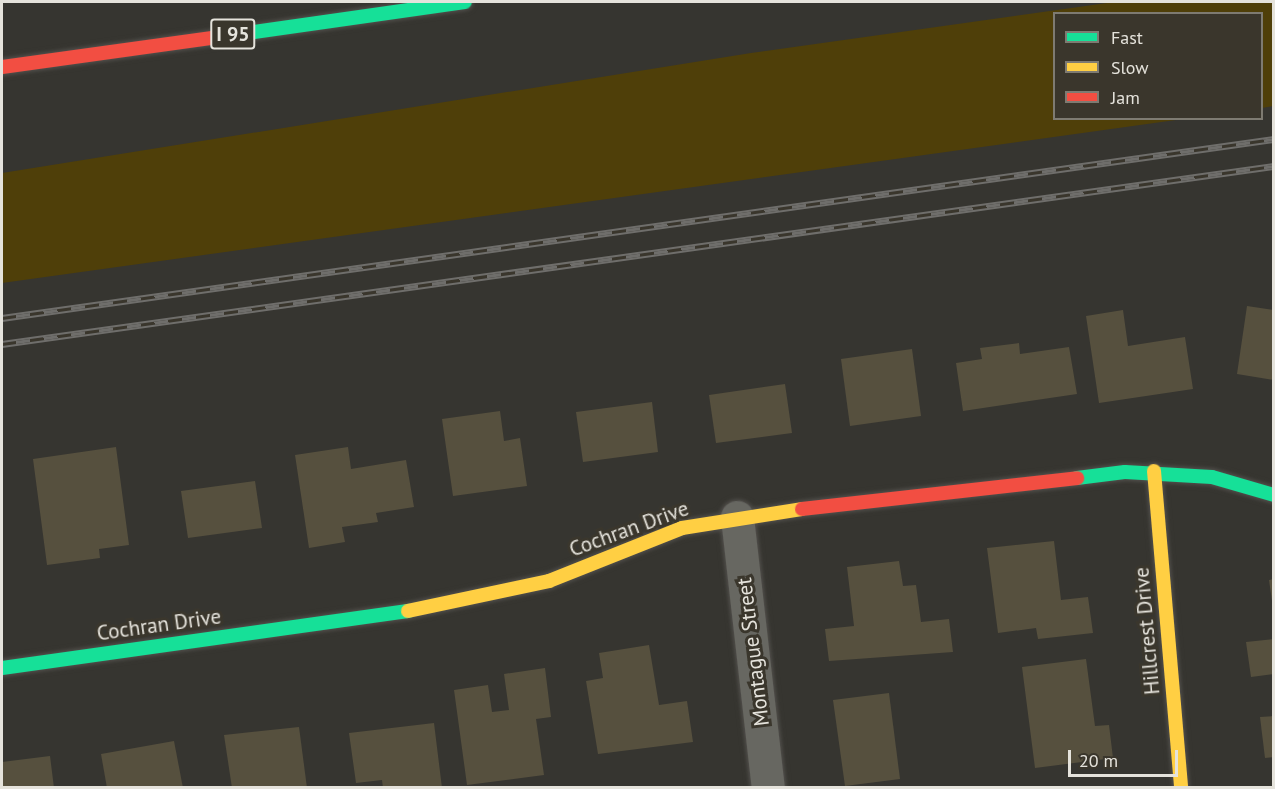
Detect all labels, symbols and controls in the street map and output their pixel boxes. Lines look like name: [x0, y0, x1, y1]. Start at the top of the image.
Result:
legend: [1053, 12, 1263, 120]
road number: I 95: [209, 17, 257, 51]
text: Fast: [1111, 26, 1143, 49]
text: Slow: [1111, 56, 1149, 79]
text: Jam: [1111, 86, 1140, 109]
street label: Cochran Drive: [566, 496, 692, 562]
street label: Hillcrest Drive: [1129, 566, 1165, 696]
street label: Montague Street: [731, 576, 775, 728]
street label: Cochran Drive: [95, 604, 223, 646]
scale bar: [1071, 738, 1180, 776]
text: 20 m: [1079, 749, 1118, 772]

